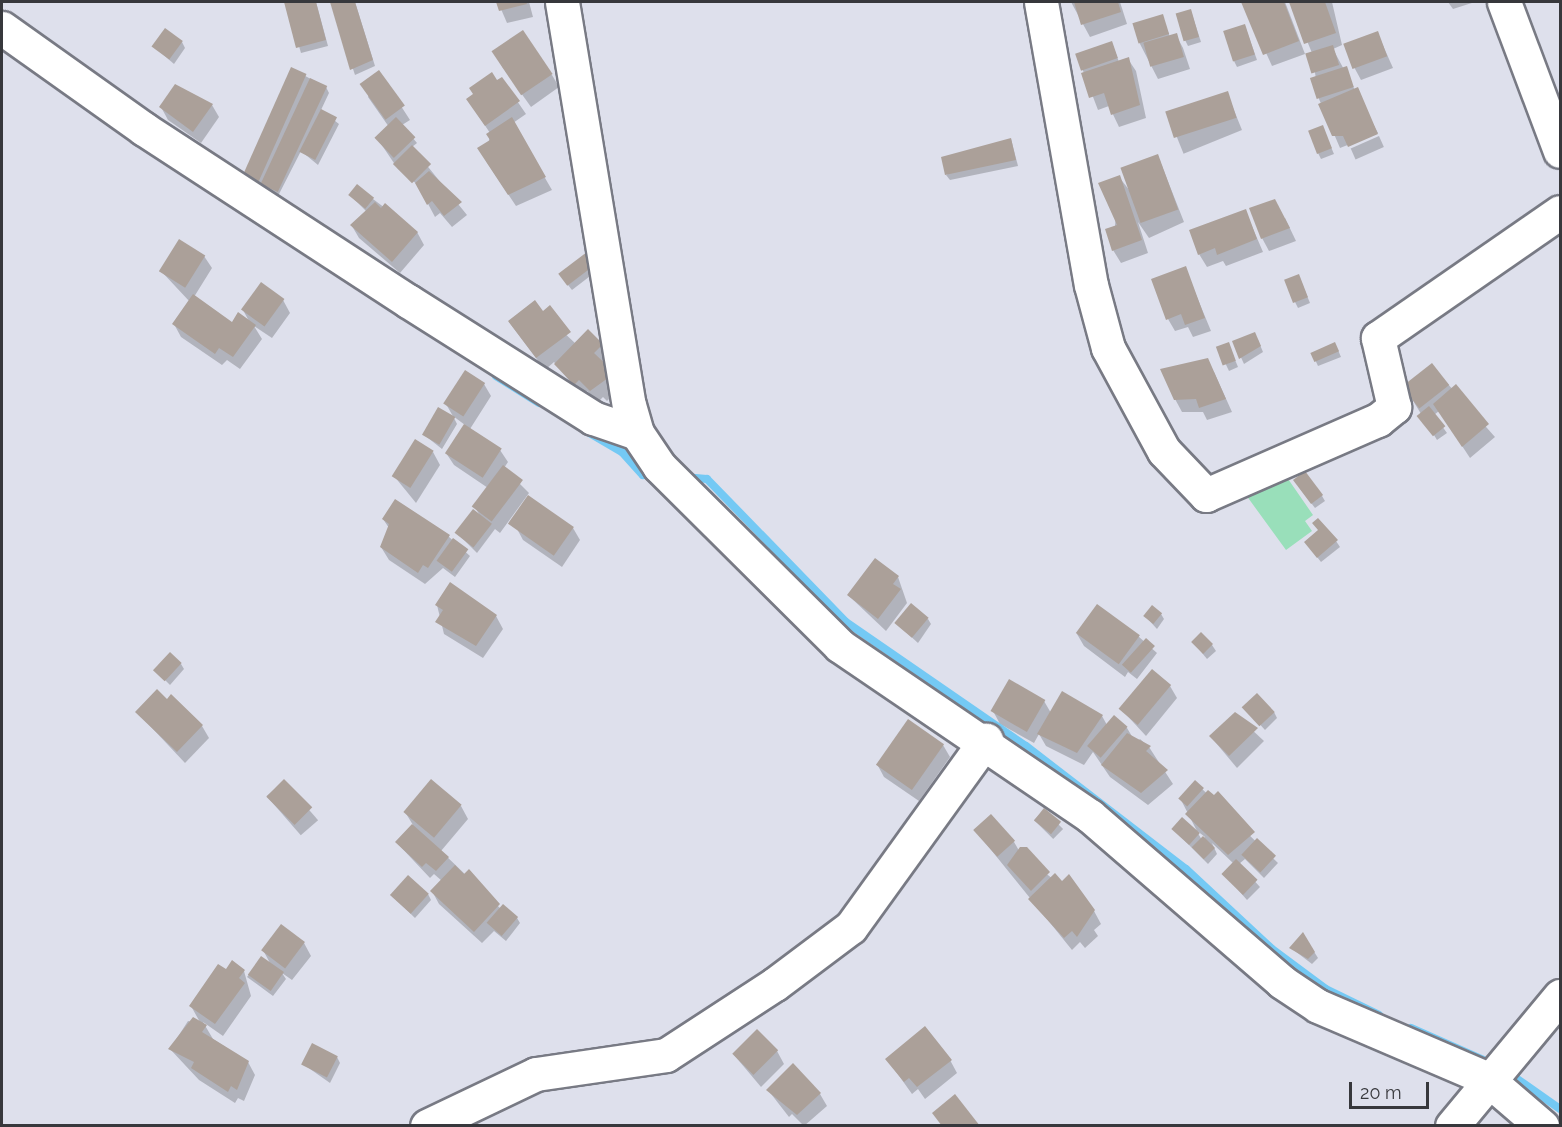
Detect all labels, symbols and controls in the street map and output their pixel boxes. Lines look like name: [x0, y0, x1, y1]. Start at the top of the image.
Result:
scale bar: [1352, 1070, 1432, 1108]
text: 20 m: [1360, 1082, 1402, 1103]

